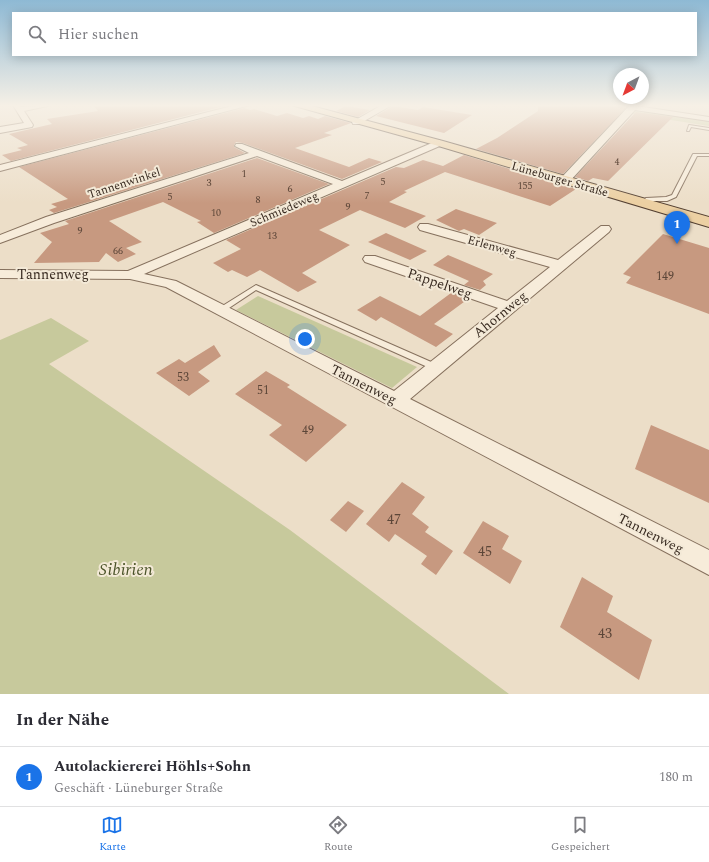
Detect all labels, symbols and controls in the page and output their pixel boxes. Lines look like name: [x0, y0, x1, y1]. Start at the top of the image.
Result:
search box: [12, 12, 697, 56]
icon: search: [26, 23, 48, 45]
text: Hier suchen: [58, 23, 139, 46]
north arrow: [613, 68, 649, 104]
house number: 4: [615, 154, 620, 170]
street label: Lüneburger Straße: [509, 157, 611, 202]
street label: Tannenwinkel: [85, 163, 163, 204]
house number: 1: [242, 166, 247, 182]
house number: 5: [381, 174, 386, 190]
house number: 3: [207, 175, 212, 191]
house number: 155: [518, 178, 533, 194]
house number: 6: [288, 181, 293, 197]
street label: Schmiedeweg: [247, 186, 322, 232]
house number: 7: [365, 188, 370, 204]
house number: 5: [168, 189, 173, 205]
house number: 8: [256, 192, 261, 208]
house number: 9: [346, 199, 351, 215]
house number: 10: [211, 205, 221, 221]
pin: 1: [664, 211, 690, 244]
house number: 9: [78, 223, 83, 239]
house number: 13: [267, 228, 277, 244]
street label: Erlenweg: [465, 230, 519, 263]
house number: 66: [113, 243, 123, 259]
street label: Pappelweg: [405, 263, 475, 304]
street label: Tannenweg: [17, 264, 89, 285]
house number: 149: [656, 267, 674, 286]
street label: Ahornweg: [469, 286, 532, 343]
your location: [295, 329, 315, 349]
street label: Tannenweg: [327, 359, 401, 410]
house number: 53: [177, 368, 189, 387]
house number: 51: [257, 381, 269, 400]
house number: 49: [302, 421, 314, 440]
street label: Tannenweg: [614, 508, 688, 559]
house number: 47: [387, 509, 401, 530]
house number: 45: [478, 541, 492, 562]
park label: Sibirien: [99, 557, 153, 583]
house number: 43: [598, 623, 612, 644]
text: In der Nähe: [16, 707, 109, 733]
text: Autolackiererei Höhls+Sohn: [54, 755, 251, 778]
text: 1: [25, 767, 33, 787]
text: 180 m: [659, 767, 693, 787]
text: Geschäft · Lüneburger Straße: [54, 778, 223, 798]
tab: Karte: [99, 814, 126, 855]
tab: Route: [324, 814, 353, 855]
tab: Gespeichert: [551, 814, 610, 855]

